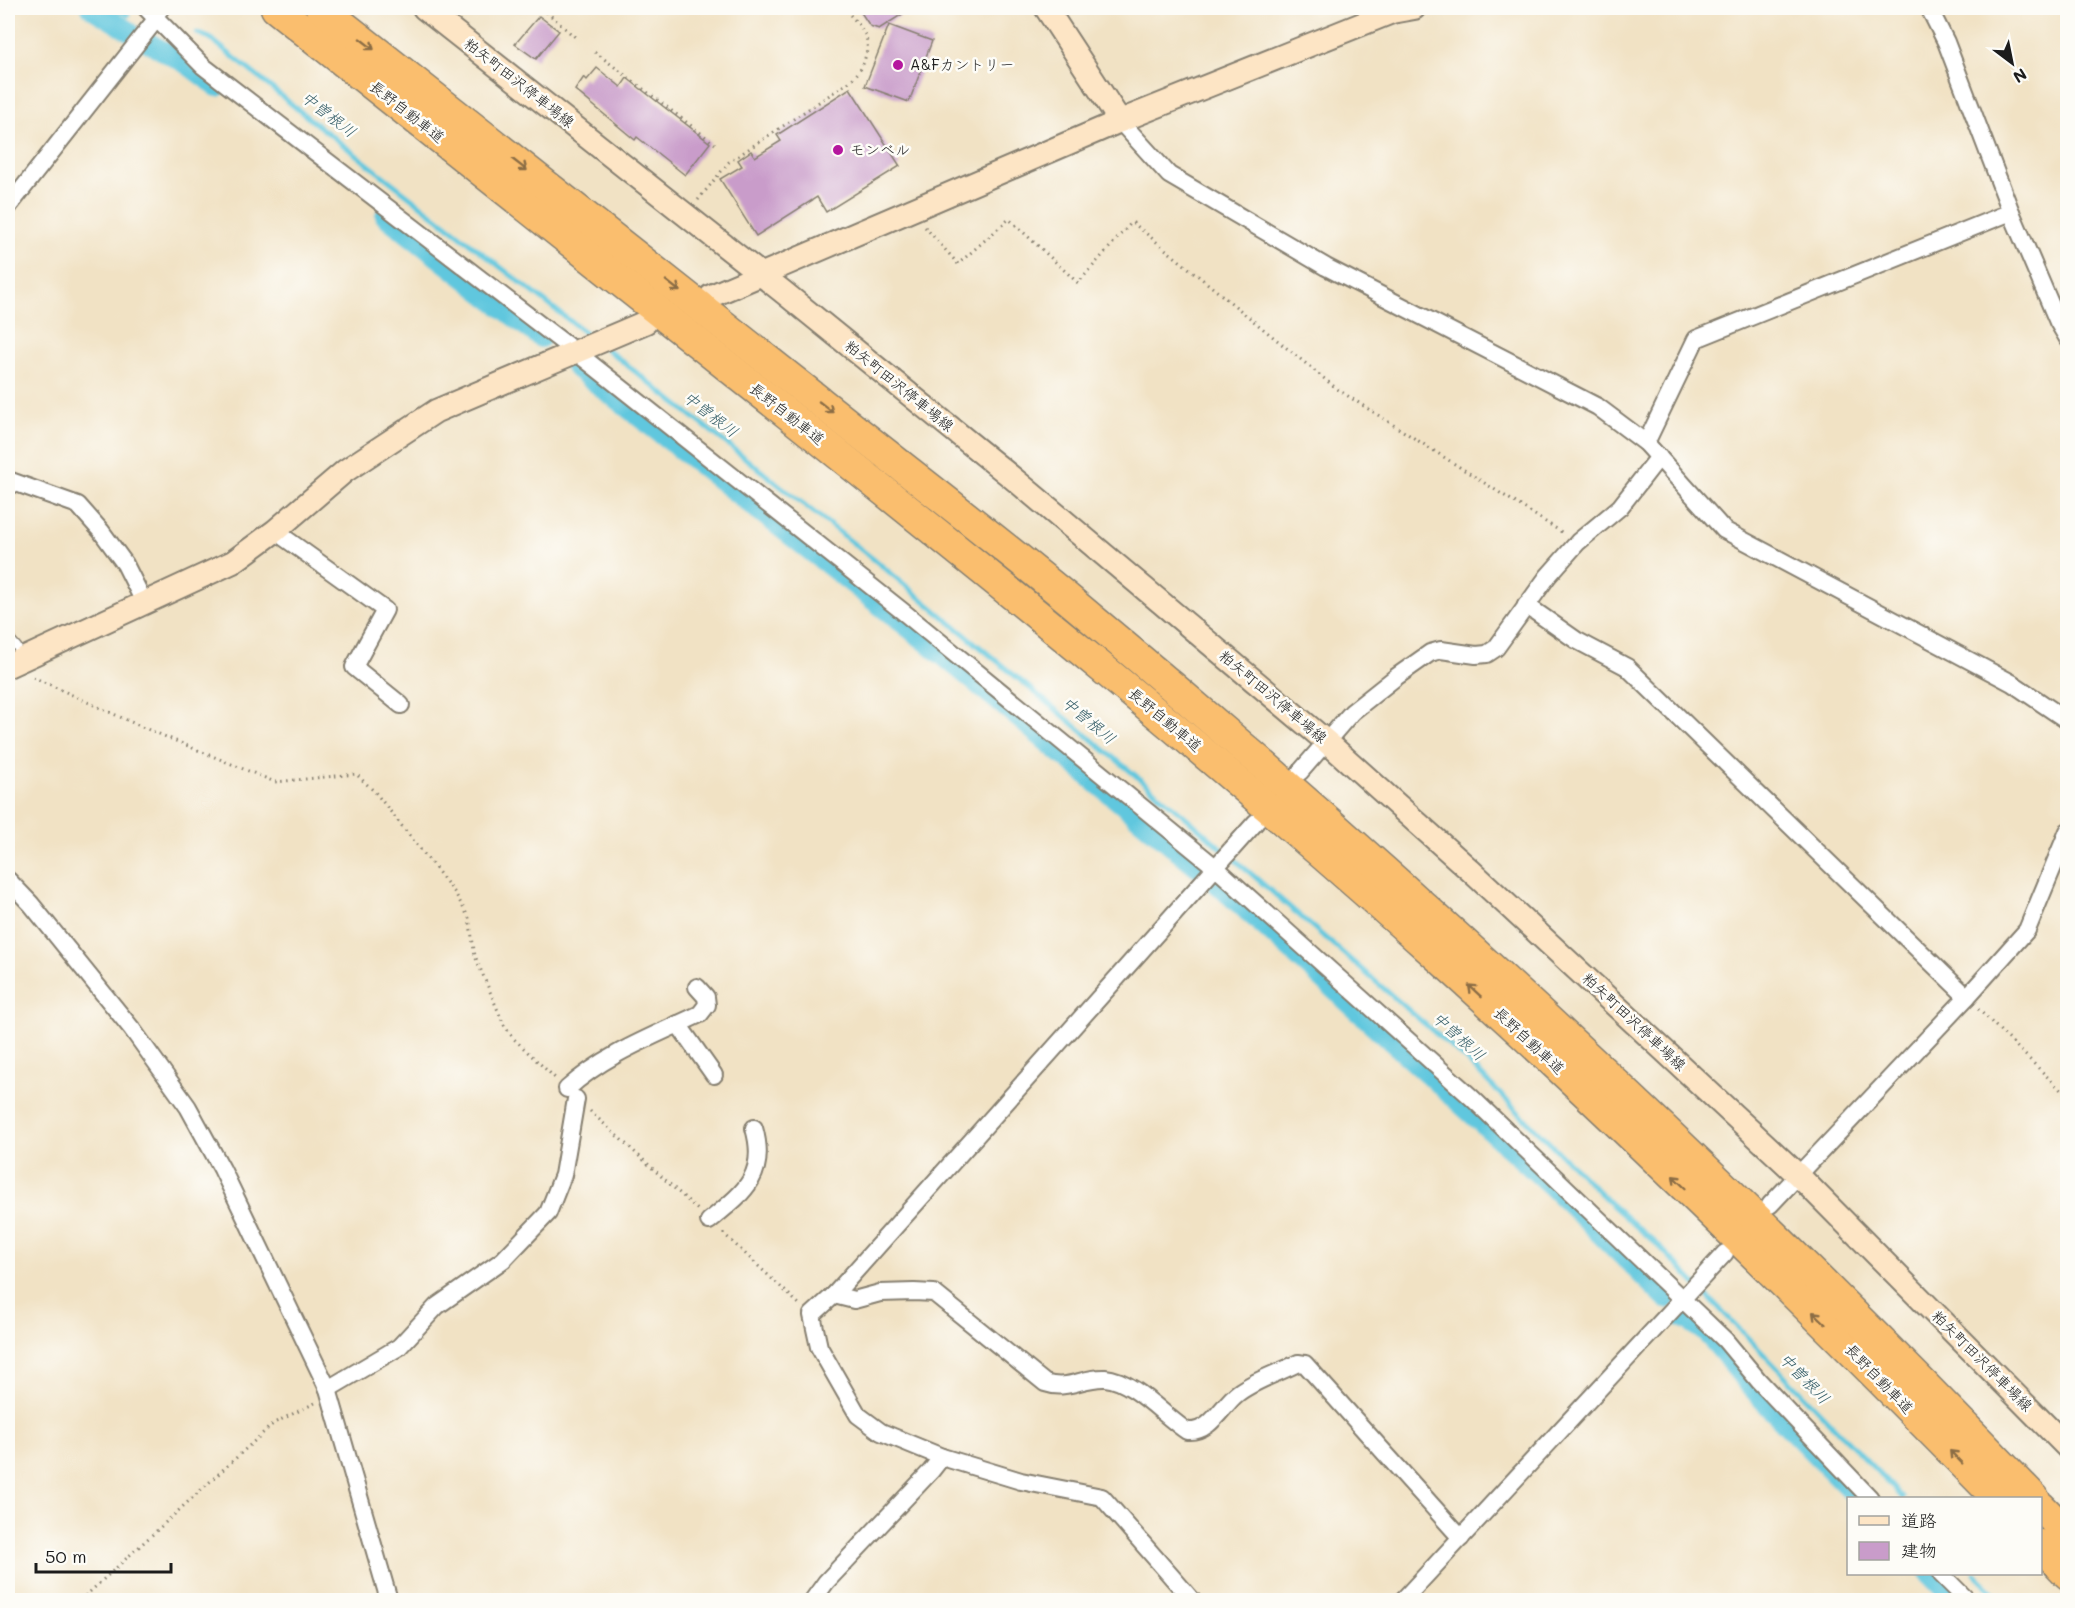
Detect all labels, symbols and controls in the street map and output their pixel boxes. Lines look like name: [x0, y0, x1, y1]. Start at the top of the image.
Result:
street label: 粕矢町田沢停車場線: [460, 33, 579, 132]
north arrow: [1982, 33, 2042, 93]
one-way arrow: [359, 37, 375, 50]
place label: A&Fカントリー: [910, 54, 1015, 74]
marker: A&Fカントリー: [891, 58, 905, 72]
text: N: [2009, 64, 2031, 88]
street label: 長野自動車道: [366, 76, 449, 147]
water label: 中曽根川: [298, 86, 361, 142]
place label: モンベル: [850, 139, 910, 159]
marker: モンベル: [831, 143, 845, 157]
one-way arrow: [512, 158, 528, 171]
one-way arrow: [665, 279, 681, 292]
street label: 粕矢町田沢停車場線: [841, 335, 958, 435]
street label: 長野自動車道: [746, 378, 829, 449]
water label: 中曽根川: [680, 386, 743, 442]
one-way arrow: [817, 400, 833, 413]
street label: 粕矢町田沢停車場線: [1216, 645, 1332, 747]
street label: 長野自動車道: [1125, 683, 1207, 756]
water label: 中曽根川: [1058, 691, 1121, 748]
street label: 粕矢町田沢停車場線: [1578, 968, 1691, 1075]
one-way arrow: [1468, 984, 1483, 998]
street label: 長野自動車道: [1490, 1002, 1569, 1078]
water label: 中曽根川: [1429, 1006, 1490, 1065]
one-way arrow: [1672, 1175, 1687, 1189]
street label: 粕矢町田沢停車場線: [1928, 1305, 2038, 1415]
one-way arrow: [1811, 1310, 1826, 1325]
street label: 長野自動車道: [1841, 1339, 1918, 1418]
water label: 中曽根川: [1776, 1347, 1835, 1408]
one-way arrow: [1948, 1449, 1963, 1464]
legend: [1847, 1497, 2042, 1575]
text: 道路: [1901, 1508, 1937, 1532]
scale bar: [36, 1536, 171, 1574]
text: 建物: [1901, 1538, 1937, 1562]
text: 50 m: [45, 1544, 87, 1568]

